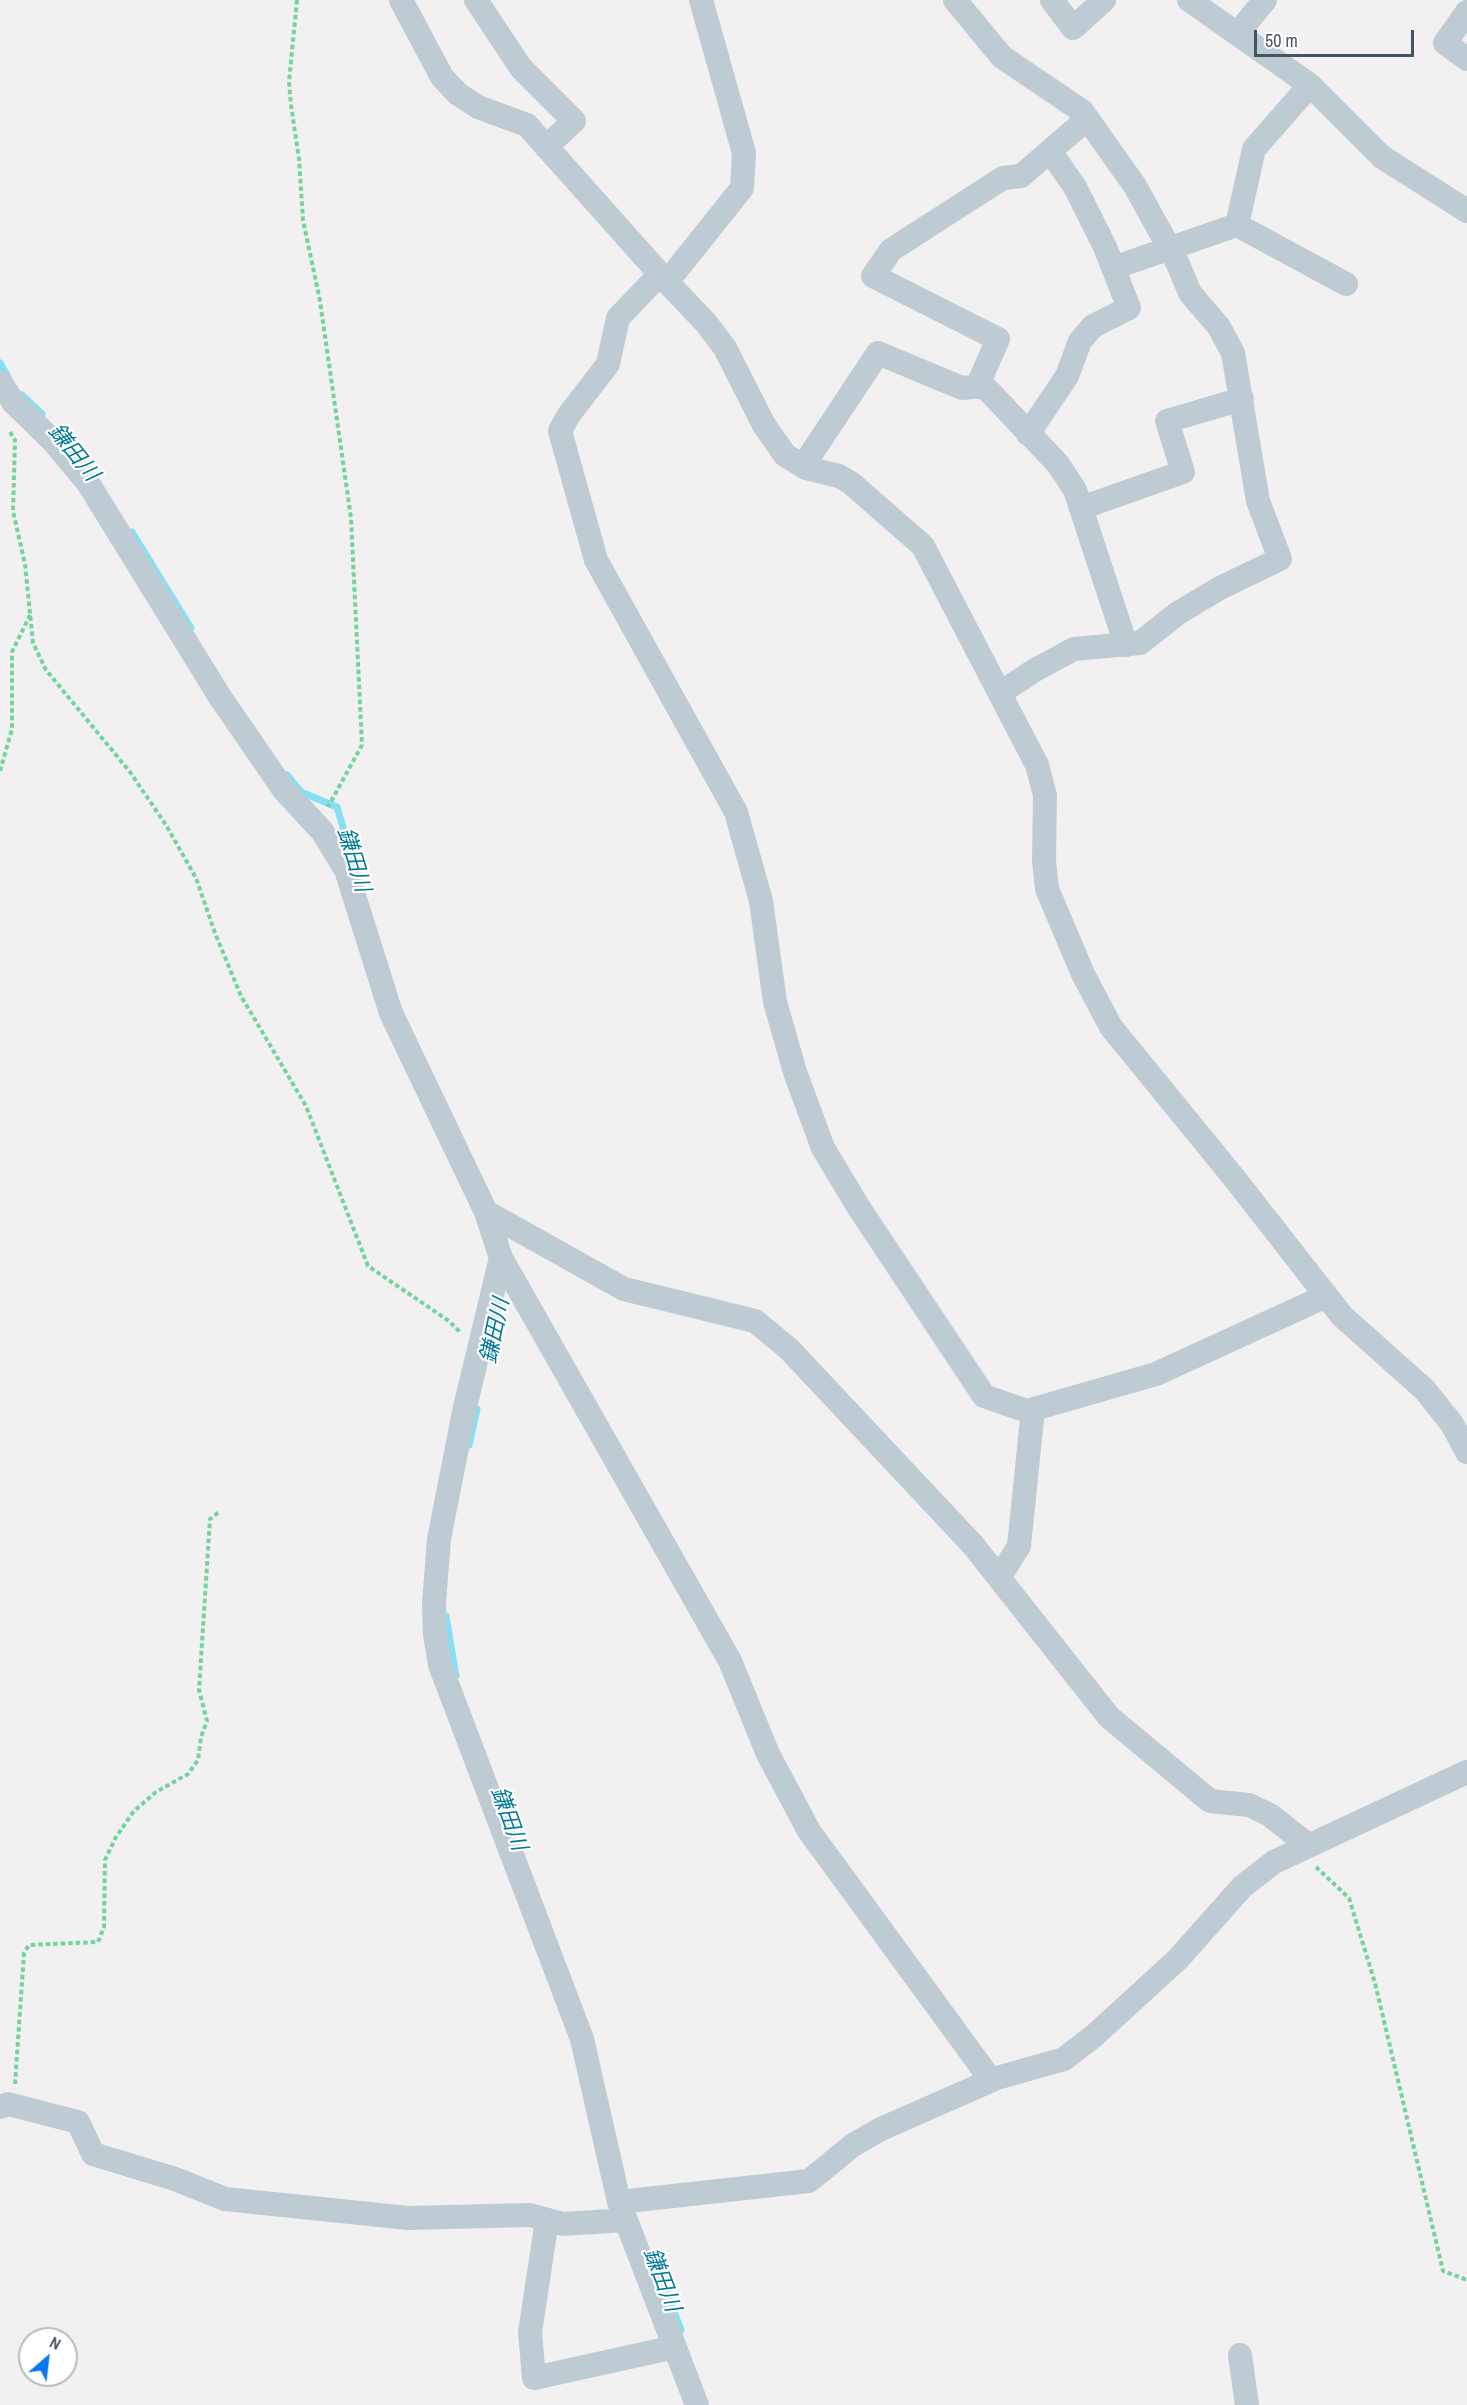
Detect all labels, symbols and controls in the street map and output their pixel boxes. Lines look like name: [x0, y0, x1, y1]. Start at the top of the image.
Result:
scale bar: [1257, 18, 1418, 56]
text: 50 m: [1265, 28, 1298, 53]
water label: 鎌田川: [42, 419, 104, 487]
water label: 鎌田川: [331, 825, 375, 895]
water label: 鎌田川: [476, 1296, 516, 1366]
water label: 鎌田川: [484, 1783, 532, 1855]
water label: 鎌田川: [637, 2244, 685, 2316]
north arrow: [18, 2327, 78, 2387]
text: N: [46, 2331, 65, 2355]

